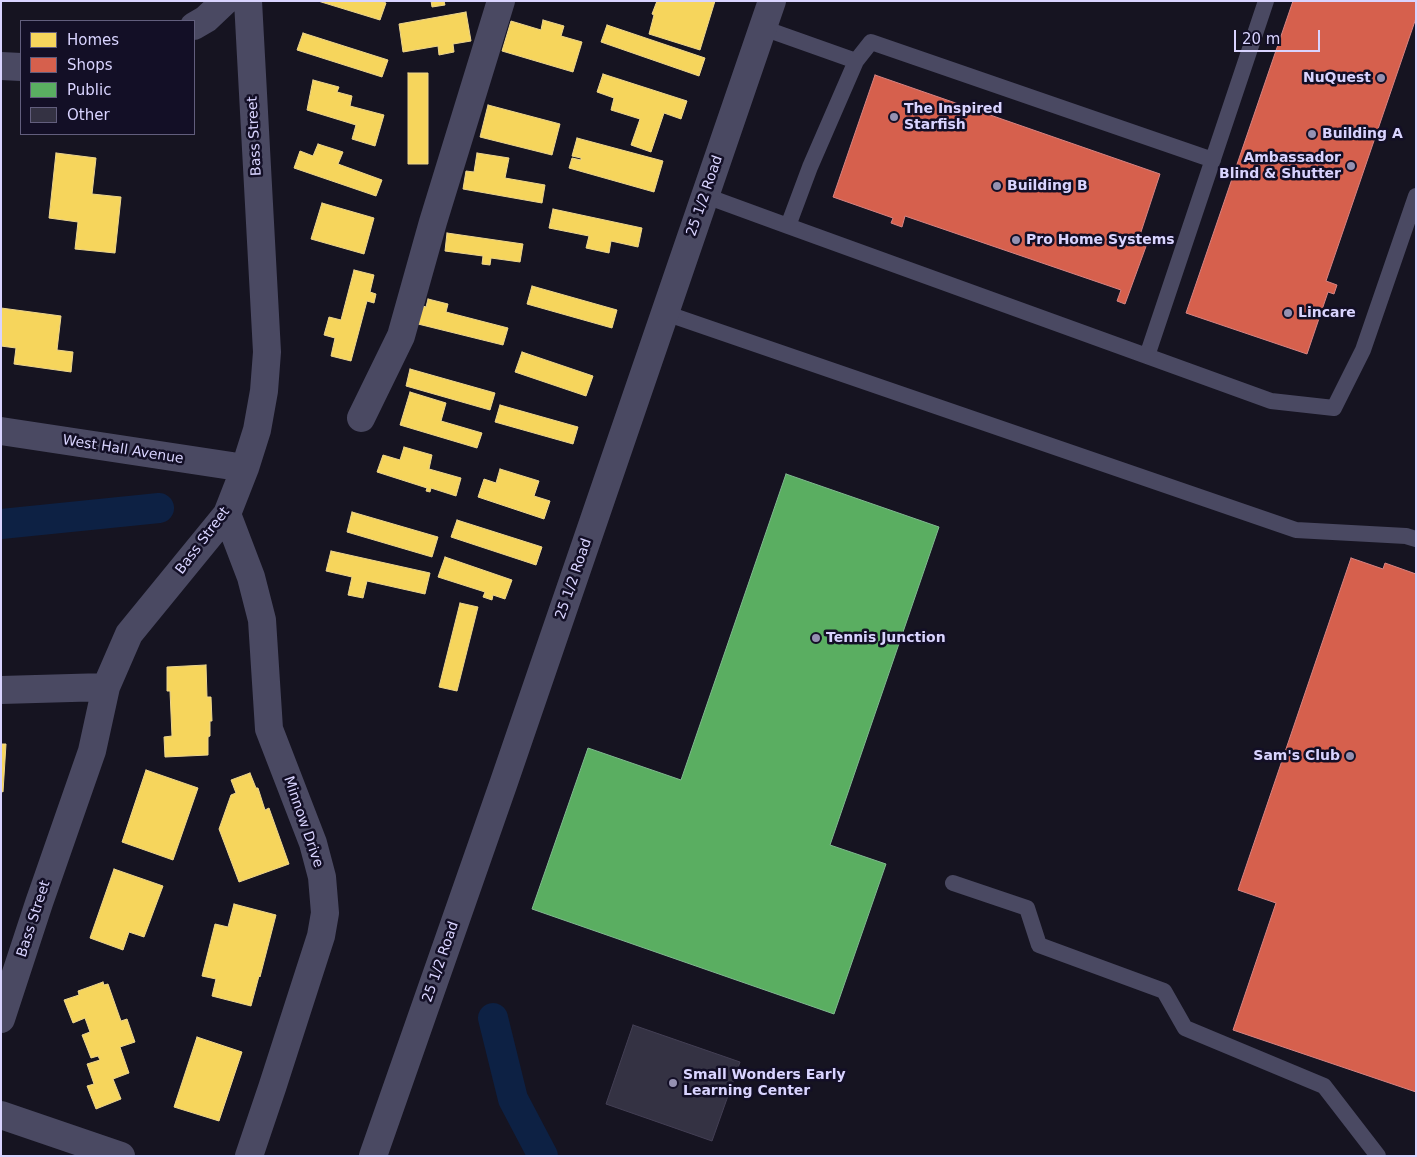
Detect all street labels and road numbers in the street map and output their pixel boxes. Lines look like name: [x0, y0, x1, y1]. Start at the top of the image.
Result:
street label: Bass Street: [245, 96, 265, 176]
street label: 25 1/2 Road: [683, 153, 727, 239]
street label: West Hall Avenue: [61, 432, 185, 468]
street label: Bass Street: [172, 504, 234, 578]
street label: 25 1/2 Road: [552, 536, 596, 622]
street label: Minnow Drive: [280, 774, 326, 870]
street label: Bass Street: [14, 878, 54, 960]
street label: 25 1/2 Road: [419, 919, 463, 1005]

